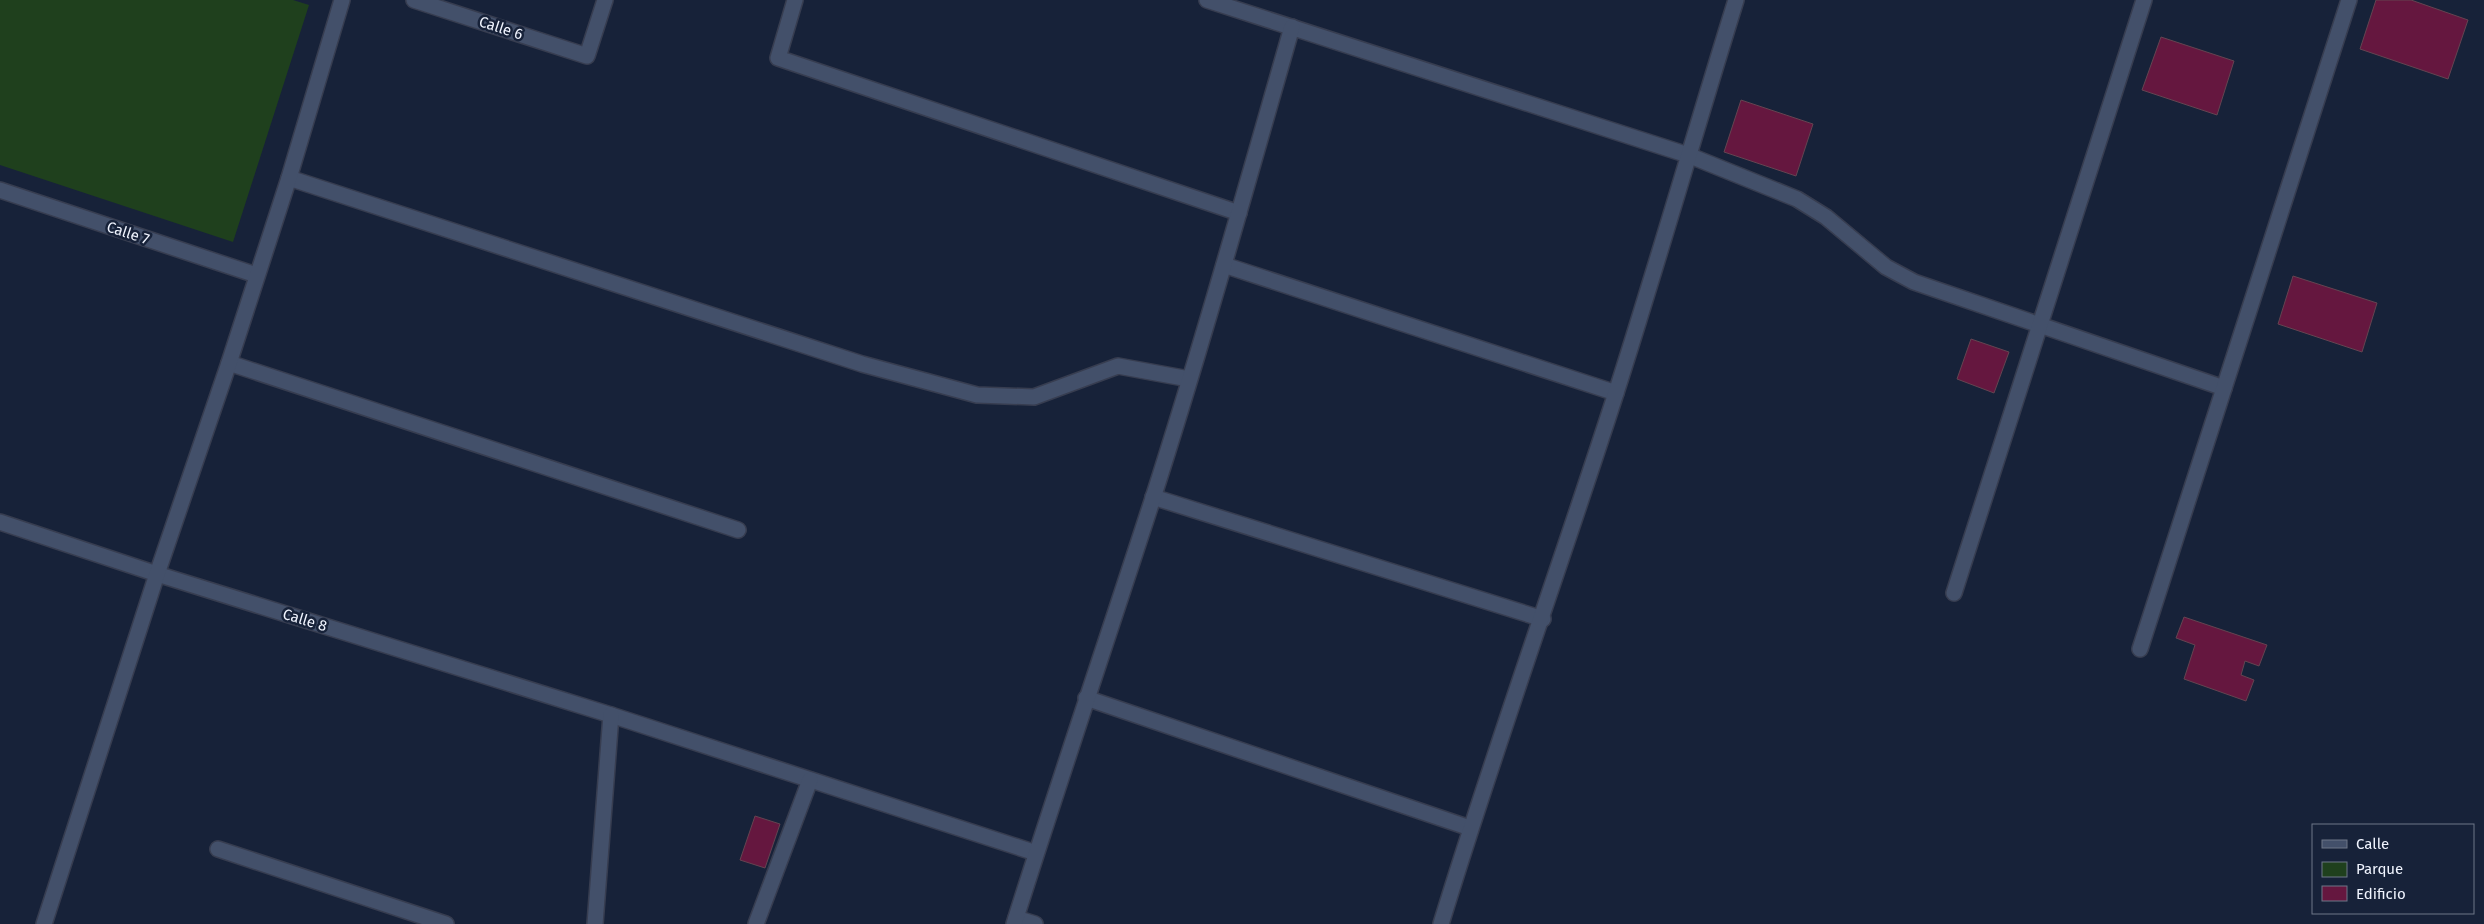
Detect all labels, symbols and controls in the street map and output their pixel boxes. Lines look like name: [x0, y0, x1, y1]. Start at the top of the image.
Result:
street label: Calle 6: [477, 12, 525, 44]
street label: Calle 7: [104, 218, 152, 248]
street label: Calle 8: [281, 605, 329, 635]
legend: [2312, 824, 2474, 914]
text: Calle: [2356, 835, 2389, 853]
text: Parque: [2356, 860, 2403, 878]
text: Edificio: [2356, 885, 2406, 903]

